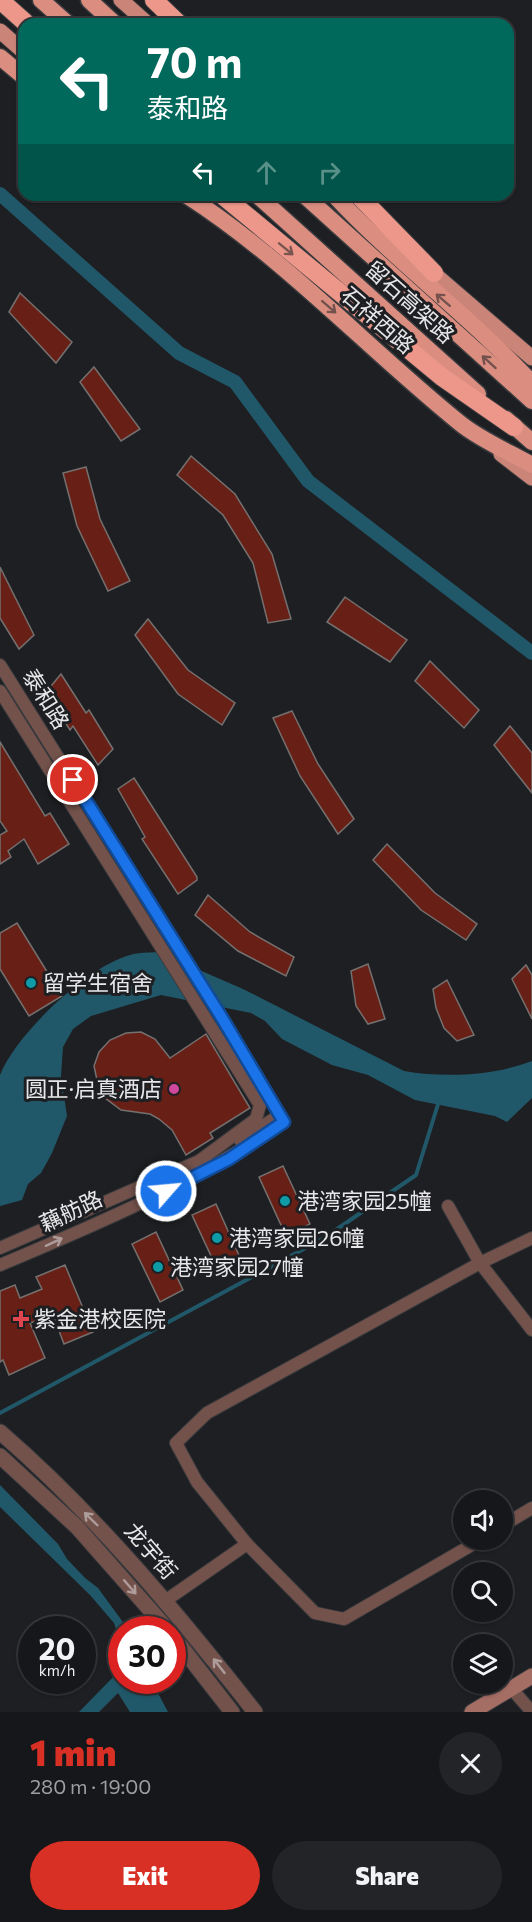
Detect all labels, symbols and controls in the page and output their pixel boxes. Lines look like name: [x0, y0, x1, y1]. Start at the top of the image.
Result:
text: 70 m: [147, 35, 242, 87]
icon: left: [48, 42, 126, 120]
text: 泰和路: [147, 91, 228, 124]
icon: left: [187, 156, 220, 189]
icon: ahead: [250, 156, 283, 189]
icon: right: [313, 156, 346, 189]
one-way arrow: [278, 242, 293, 256]
street label: 留石高架路: [360, 255, 460, 348]
street label: 石祥西路: [336, 281, 420, 359]
one-way arrow: [436, 293, 451, 307]
one-way arrow: [321, 301, 337, 314]
one-way arrow: [481, 355, 496, 369]
street label: 泰和路: [17, 664, 75, 734]
pin: [47, 754, 98, 805]
icon: arrive: [56, 763, 89, 796]
place label: 留学生宿舍: [43, 969, 153, 996]
marker: 留学生宿舍: [24, 976, 38, 990]
place label: 圆正·启真酒店: [25, 1075, 162, 1102]
marker: 圆正·启真酒店: [167, 1082, 181, 1096]
position arrow: [134, 1159, 198, 1223]
street label: 藕舫路: [35, 1184, 106, 1237]
place label: 港湾家园25幢: [297, 1187, 432, 1214]
marker: 港湾家园25幢: [278, 1194, 292, 1208]
place label: 港湾家园26幢: [229, 1224, 365, 1251]
marker: 港湾家园26幢: [210, 1231, 224, 1245]
one-way arrow: [44, 1236, 62, 1247]
place label: 港湾家园27幢: [170, 1253, 304, 1280]
marker: 港湾家园27幢: [151, 1260, 165, 1274]
place label: 紫金港校医院: [34, 1305, 166, 1332]
marker: 紫金港校医院: [12, 1310, 30, 1328]
map controls: [453, 1490, 513, 1694]
button: sound: [453, 1490, 513, 1550]
one-way arrow: [84, 1512, 99, 1526]
street label: 龙宇街: [120, 1517, 183, 1584]
button: search: [453, 1562, 513, 1622]
one-way arrow: [123, 1579, 137, 1594]
speed limit sign: 30: [108, 1616, 186, 1694]
text: 20: [39, 1629, 75, 1666]
button: layers: [453, 1634, 513, 1694]
one-way arrow: [213, 1658, 226, 1674]
text: km/h: [39, 1661, 75, 1679]
text: 1 min: [30, 1729, 116, 1773]
button: close: [439, 1732, 502, 1795]
text: 280 m · 19:00: [30, 1774, 151, 1798]
button: Exit: [30, 1841, 260, 1910]
button: Share: [272, 1841, 502, 1910]

